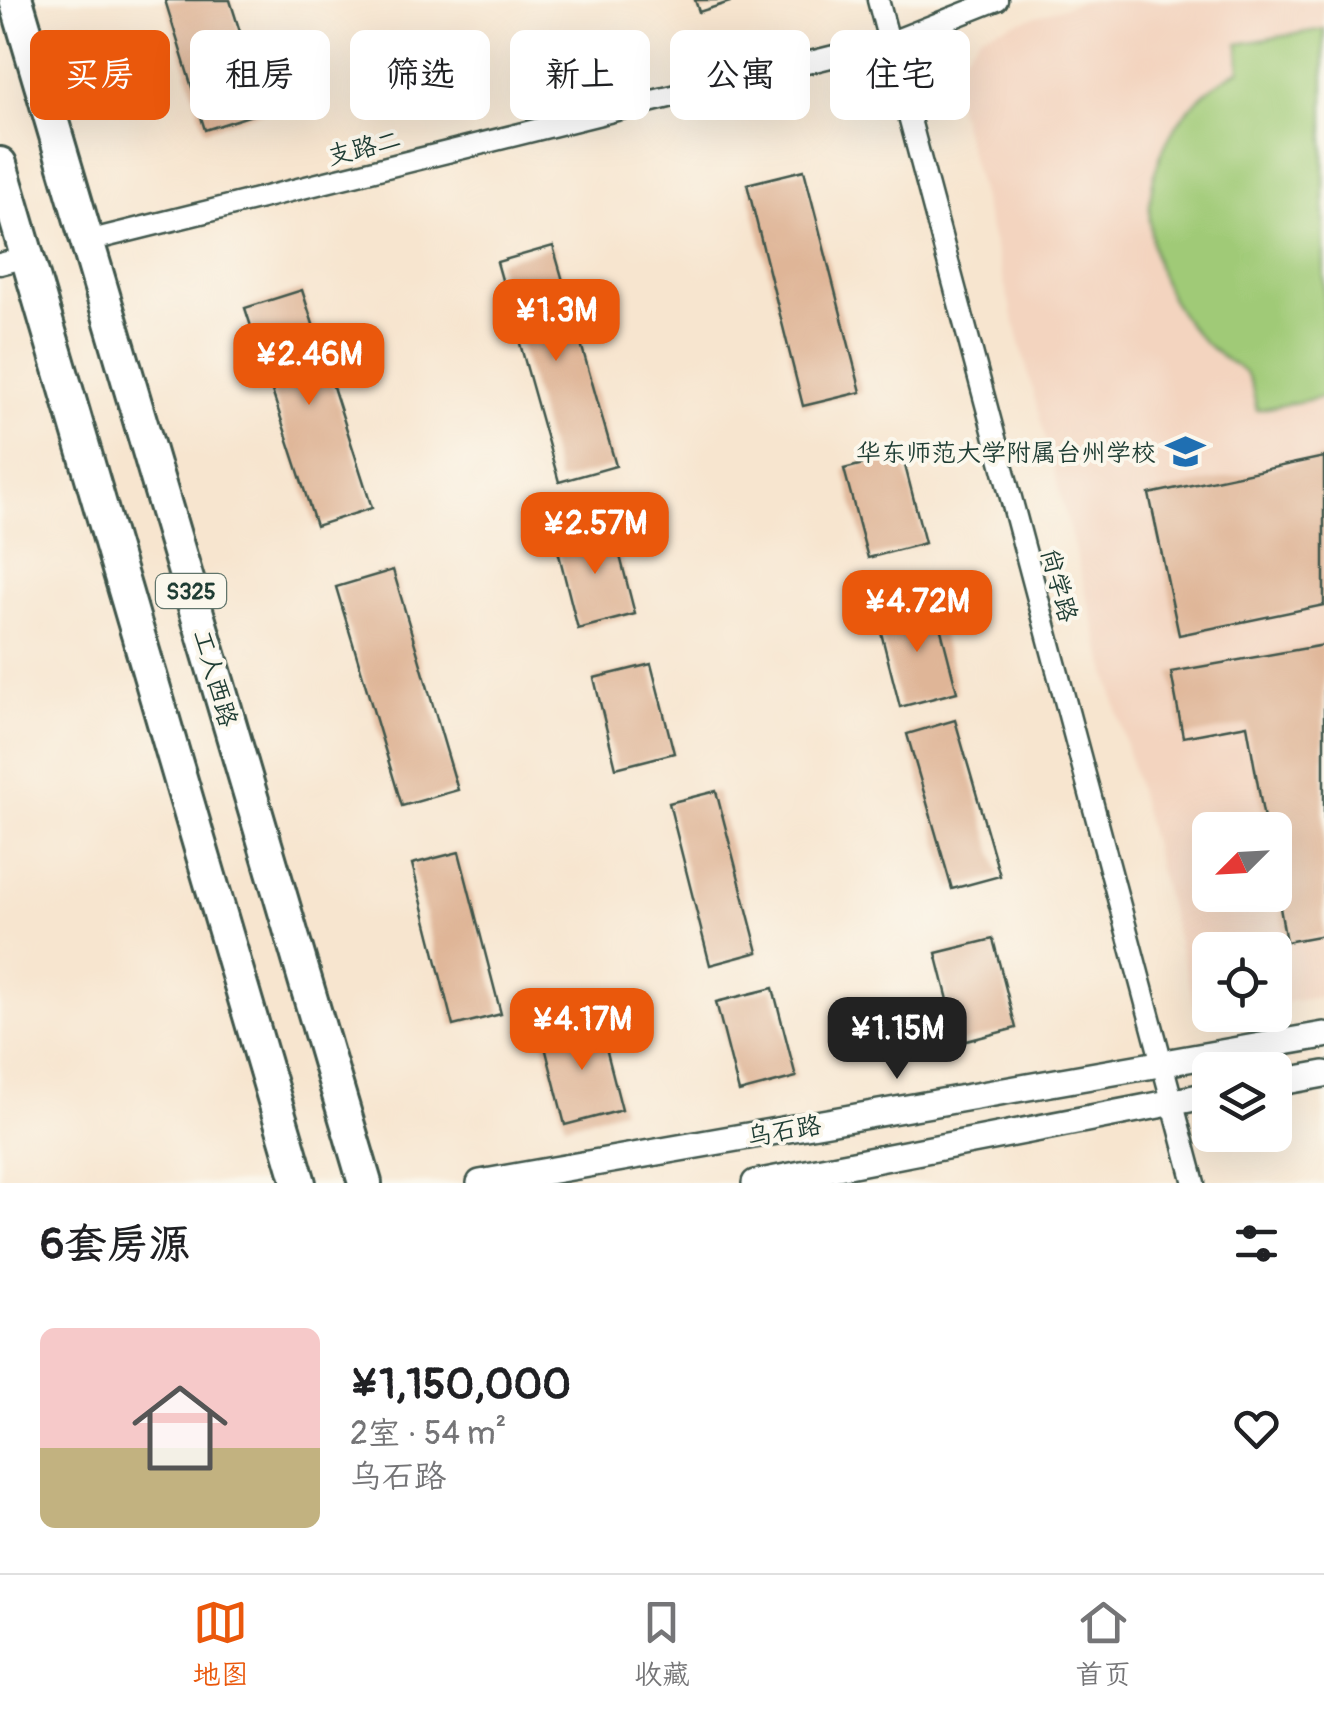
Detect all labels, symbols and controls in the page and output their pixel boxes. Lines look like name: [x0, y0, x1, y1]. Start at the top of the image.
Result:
chip: 买房: [30, 30, 170, 120]
chip: 租房: [190, 30, 330, 120]
chip: 筛选: [350, 30, 490, 120]
chip: 新上: [510, 30, 650, 120]
chip: 公寓: [670, 30, 810, 120]
chip: 住宅: [830, 30, 970, 120]
street label: 支路二: [324, 124, 405, 173]
pin: ¥1.3M: [486, 279, 626, 364]
text: ¥1.3M: [515, 291, 597, 331]
pin: ¥2.46M: [228, 323, 390, 408]
text: ¥2.46M: [255, 335, 363, 375]
school or university icon: 华东师范大学附属台州学校: [1165, 431, 1207, 473]
place label: 华东师范大学附属台州学校: [856, 438, 1156, 469]
pin: ¥2.57M: [514, 492, 676, 577]
text: ¥2.57M: [543, 504, 647, 544]
street label: 尚学路: [1034, 545, 1083, 626]
pin: ¥4.72M: [836, 570, 998, 655]
road number: S325: [156, 574, 226, 608]
text: ¥4.72M: [864, 582, 970, 622]
street label: 工人西路: [186, 626, 243, 731]
north arrow: [1192, 812, 1292, 912]
map controls: [1192, 812, 1292, 1152]
button: locate: [1192, 932, 1292, 1032]
pin: ¥4.17M: [501, 988, 663, 1073]
pin: ¥1.15M: [816, 997, 978, 1082]
text: ¥4.17M: [532, 1000, 632, 1040]
text: ¥1.15M: [850, 1009, 944, 1049]
button: layers: [1192, 1052, 1292, 1152]
street label: 乌石路: [745, 1110, 824, 1153]
icon: filters: [1229, 1216, 1284, 1271]
text: 6套房源: [40, 1219, 190, 1271]
text: ¥1,150,000: [350, 1359, 571, 1411]
icon: home: [120, 1368, 240, 1488]
icon: heart: [1229, 1401, 1284, 1456]
text: 2室 · 54 m²: [350, 1414, 506, 1454]
text: 乌石路: [350, 1457, 446, 1497]
tab: 地图: [193, 1595, 249, 1693]
tab: 收藏: [634, 1595, 690, 1693]
tab: 首页: [1075, 1595, 1131, 1693]

